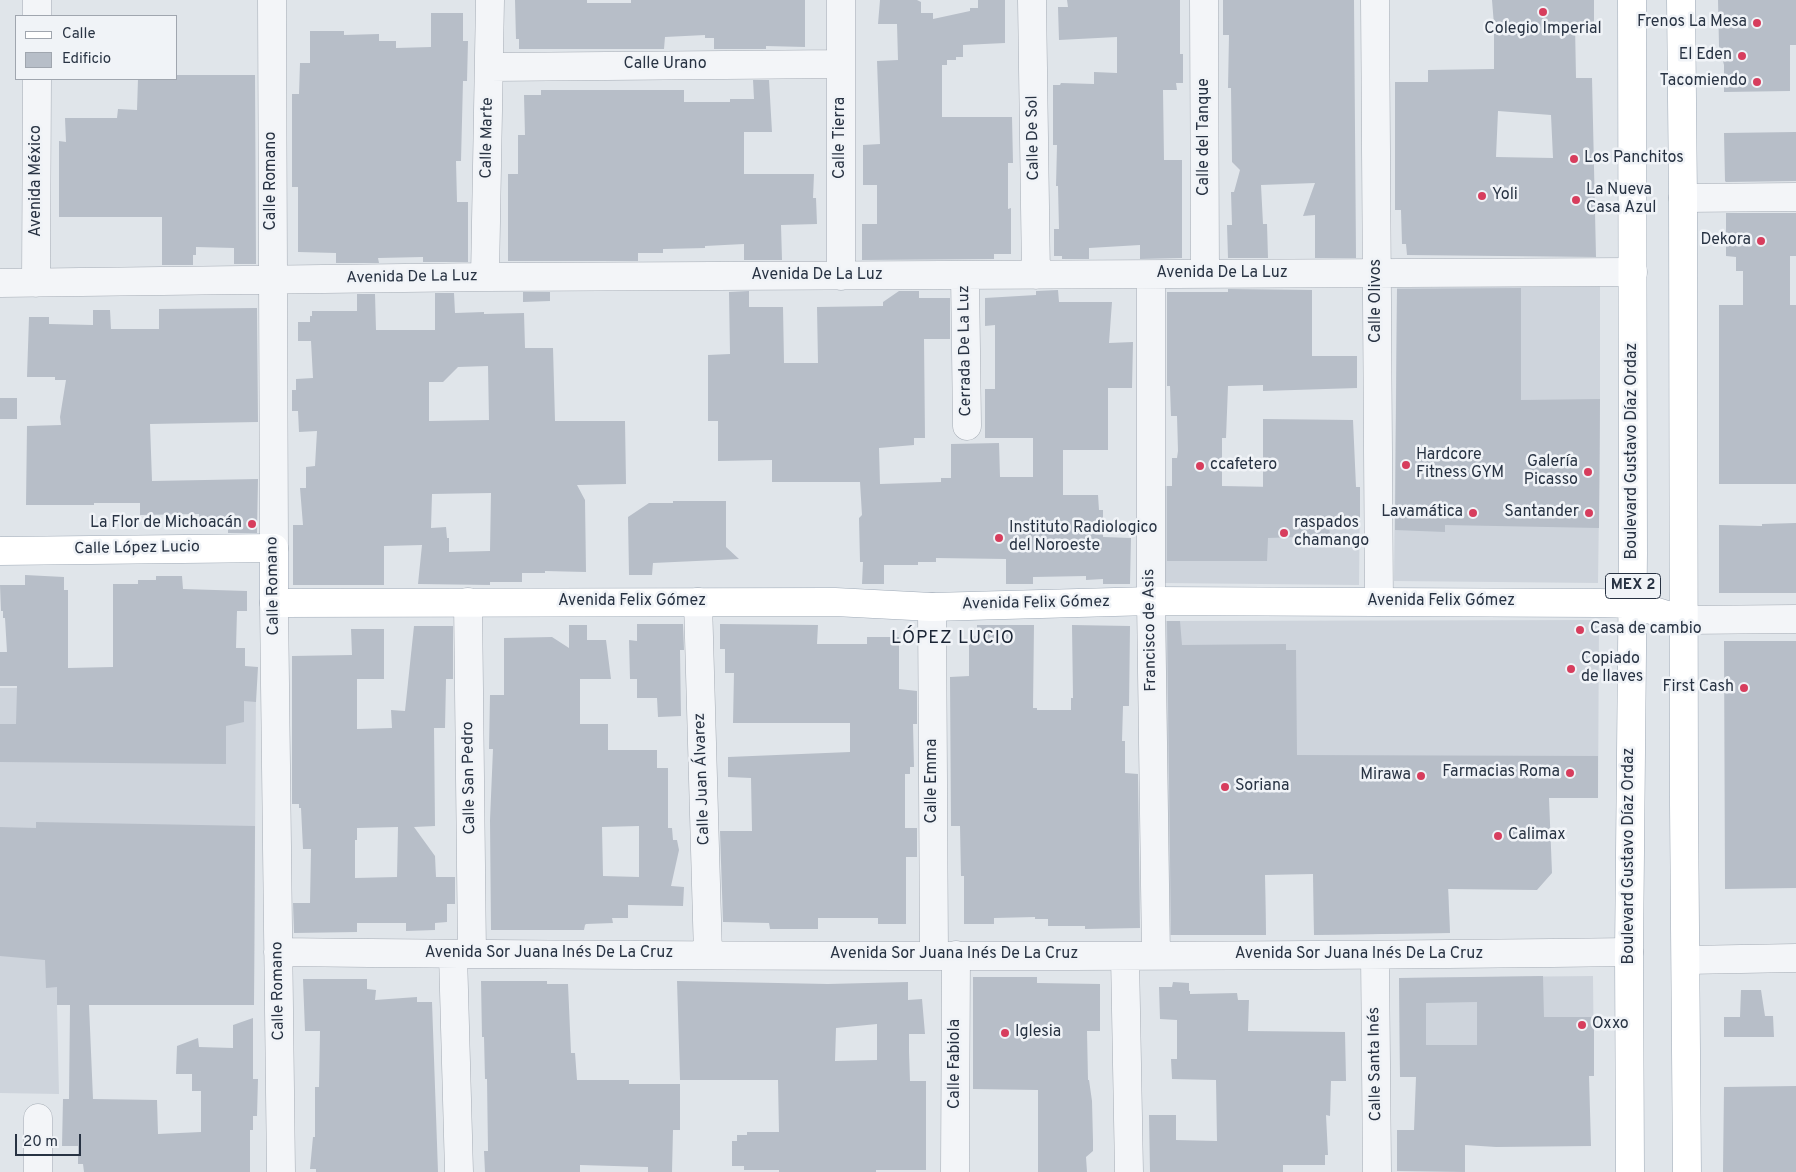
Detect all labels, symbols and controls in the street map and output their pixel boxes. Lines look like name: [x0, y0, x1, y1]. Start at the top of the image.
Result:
marker: Colegio Imperial: [1537, 6, 1549, 18]
place label: Frenos La Mesa: [1637, 13, 1747, 33]
legend: [15, 15, 178, 80]
marker: Frenos La Mesa: [1751, 17, 1763, 29]
place label: Colegio Imperial: [1484, 20, 1602, 40]
text: Calle: [62, 25, 96, 44]
place label: El Eden: [1679, 46, 1732, 66]
text: Edificio: [62, 50, 111, 69]
marker: El Eden: [1736, 50, 1748, 62]
street label: Calle Urano: [623, 55, 707, 75]
place label: Tacomiendo: [1660, 72, 1747, 92]
marker: Tacomiendo: [1751, 76, 1763, 88]
street label: Calle del Tanque: [1195, 78, 1215, 196]
street label: Calle De Sol: [1024, 95, 1044, 181]
street label: Calle Marte: [478, 97, 498, 179]
street label: Calle Tierra: [831, 97, 851, 179]
street label: Avenida México: [27, 125, 47, 237]
street label: Calle Romano: [262, 131, 282, 231]
place label: Los Panchitos: [1584, 149, 1684, 169]
marker: Los Panchitos: [1568, 153, 1580, 165]
place label: La Nueva Casa Azul: [1586, 181, 1656, 219]
place label: Yoli: [1492, 186, 1518, 206]
marker: Yoli: [1476, 190, 1488, 202]
marker: La Nueva Casa Azul: [1570, 194, 1582, 206]
place label: Dekora: [1700, 231, 1751, 251]
marker: Dekora: [1755, 235, 1767, 247]
street label: Calle Olivos: [1367, 259, 1387, 343]
street label: Avenida De La Luz: [1156, 264, 1288, 284]
street label: Avenida De La Luz: [751, 266, 883, 286]
street label: Avenida De La Luz: [346, 267, 478, 289]
street label: Cerrada De La Luz: [955, 285, 977, 417]
street label: Boulevard Gustavo Díaz Ordaz: [1623, 343, 1643, 559]
place label: Hardcore Fitness GYM: [1416, 446, 1504, 484]
place label: Galería Picasso: [1524, 453, 1578, 491]
place label: ccafetero: [1210, 456, 1277, 476]
marker: Hardcore Fitness GYM: [1400, 459, 1412, 471]
marker: ccafetero: [1194, 460, 1206, 472]
marker: Galería Picasso: [1582, 466, 1594, 478]
place label: Lavamática: [1381, 503, 1463, 523]
place label: Santander: [1504, 503, 1579, 523]
marker: Lavamática: [1467, 507, 1479, 519]
marker: Santander: [1583, 507, 1595, 519]
place label: La Flor de Michoacán: [90, 514, 242, 534]
place label: raspados chamango: [1294, 514, 1369, 552]
marker: La Flor de Michoacán: [246, 518, 258, 530]
place label: Instituto Radiologico del Noroeste: [1009, 519, 1158, 557]
marker: raspados chamango: [1278, 527, 1290, 539]
marker: Instituto Radiologico del Noroeste: [993, 532, 1005, 544]
street label: Calle Romano: [264, 536, 284, 636]
street label: Calle López Lucio: [74, 538, 200, 560]
street label: Francisco de Asis: [1140, 568, 1162, 692]
road number: MEX 2: [1606, 574, 1660, 598]
street label: Avenida Felix Gómez: [558, 592, 706, 612]
street label: Avenida Felix Gómez: [1367, 592, 1515, 612]
street label: Avenida Felix Gómez: [962, 593, 1110, 615]
place label: Casa de cambio: [1590, 620, 1702, 640]
marker: Casa de cambio: [1574, 624, 1586, 636]
district label: LÓPEZ LUCIO: [890, 628, 1016, 650]
place label: Copiado de llaves: [1581, 650, 1643, 688]
marker: Copiado de llaves: [1565, 663, 1577, 675]
place label: First Cash: [1662, 678, 1734, 698]
marker: First Cash: [1738, 682, 1750, 694]
street label: Calle Juan Álvarez: [691, 712, 715, 846]
street label: Calle San Pedro: [459, 721, 481, 835]
street label: Calle Emma: [923, 739, 943, 823]
street label: Boulevard Gustavo Díaz Ordaz: [1620, 748, 1640, 964]
place label: Farmacias Roma: [1442, 763, 1560, 783]
place label: Mirawa: [1360, 766, 1411, 786]
marker: Farmacias Roma: [1564, 767, 1576, 779]
marker: Mirawa: [1415, 770, 1427, 782]
place label: Soriana: [1235, 777, 1289, 797]
marker: Soriana: [1219, 781, 1231, 793]
place label: Calimax: [1508, 826, 1566, 846]
marker: Calimax: [1492, 830, 1504, 842]
street label: Calle Romano: [269, 941, 289, 1041]
street label: Avenida Sor Juana Inés De La Cruz: [425, 944, 673, 964]
street label: Avenida Sor Juana Inés De La Cruz: [830, 945, 1078, 965]
street label: Avenida Sor Juana Inés De La Cruz: [1235, 945, 1483, 965]
street label: Calle Santa Inés: [1365, 1007, 1387, 1121]
place label: Oxxo: [1592, 1015, 1629, 1035]
street label: Calle Fabiola: [946, 1019, 966, 1109]
marker: Oxxo: [1576, 1019, 1588, 1031]
place label: Iglesia: [1015, 1023, 1061, 1043]
marker: Iglesia: [999, 1027, 1011, 1039]
scale bar: [18, 1124, 84, 1156]
text: 20 m: [23, 1133, 58, 1152]

